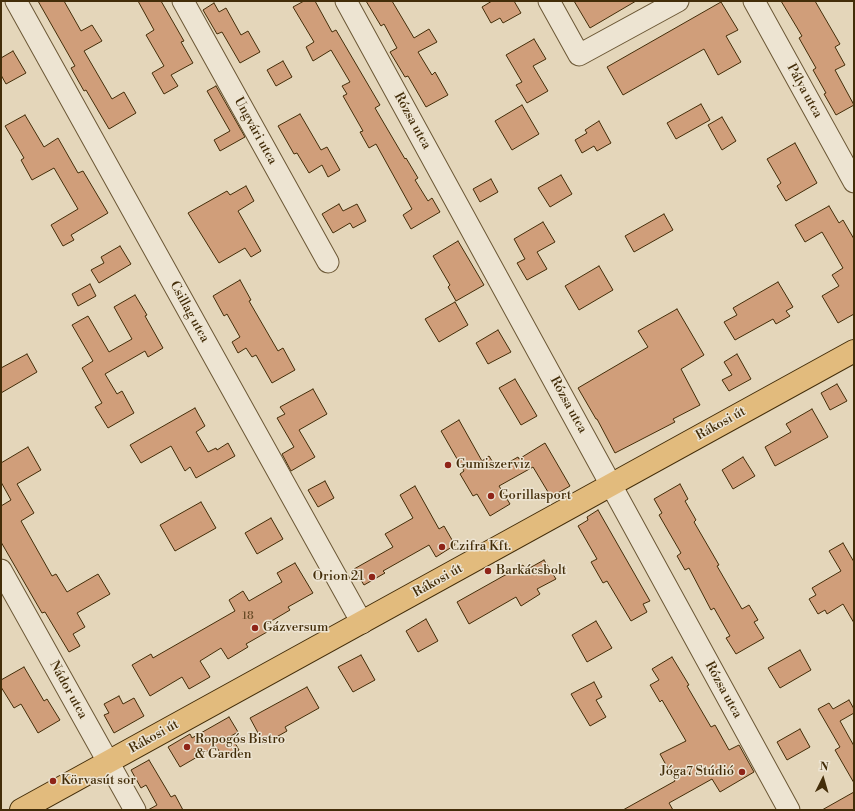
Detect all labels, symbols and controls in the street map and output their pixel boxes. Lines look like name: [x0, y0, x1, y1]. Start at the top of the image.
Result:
street label: Pálya utca: [783, 61, 825, 121]
street label: Rózsa utca: [390, 90, 434, 152]
street label: Ungvári utca: [230, 95, 280, 167]
street label: Csillag utca: [166, 279, 212, 345]
street label: Rózsa utca: [546, 374, 590, 436]
street label: Rákosi út: [693, 404, 749, 444]
place label: Gumiszerviz: [456, 457, 530, 473]
marker: Gumiszerviz: [443, 460, 453, 470]
place label: Gorillasport: [499, 488, 571, 504]
marker: Gorillasport: [486, 491, 496, 501]
place label: Czifra Kft.: [450, 539, 511, 555]
marker: Czifra Kft.: [437, 542, 447, 552]
street label: Rákosi út: [410, 561, 466, 601]
place label: Barkácsbolt: [496, 563, 566, 579]
marker: Barkácsbolt: [483, 566, 493, 576]
place label: Orion 21: [313, 569, 364, 585]
marker: Orion 21: [367, 572, 377, 582]
house number: 18: [242, 609, 254, 623]
place label: Gázversum: [263, 620, 328, 636]
marker: Gázversum: [250, 623, 260, 633]
street label: Nádor utca: [46, 658, 90, 722]
street label: Rózsa utca: [701, 659, 745, 721]
street label: Rákosi út: [126, 717, 182, 757]
place label: Ropogós Bistro & Garden: [195, 732, 285, 763]
marker: Ropogós Bistro & Garden: [182, 742, 192, 752]
north arrow: [803, 759, 843, 799]
text: N: [819, 760, 829, 774]
place label: Jóga7 Stúdió: [660, 764, 734, 780]
marker: Jóga7 Stúdió: [737, 767, 747, 777]
place label: Körvasút sor: [61, 773, 136, 789]
marker: Körvasút sor: [48, 776, 58, 786]

